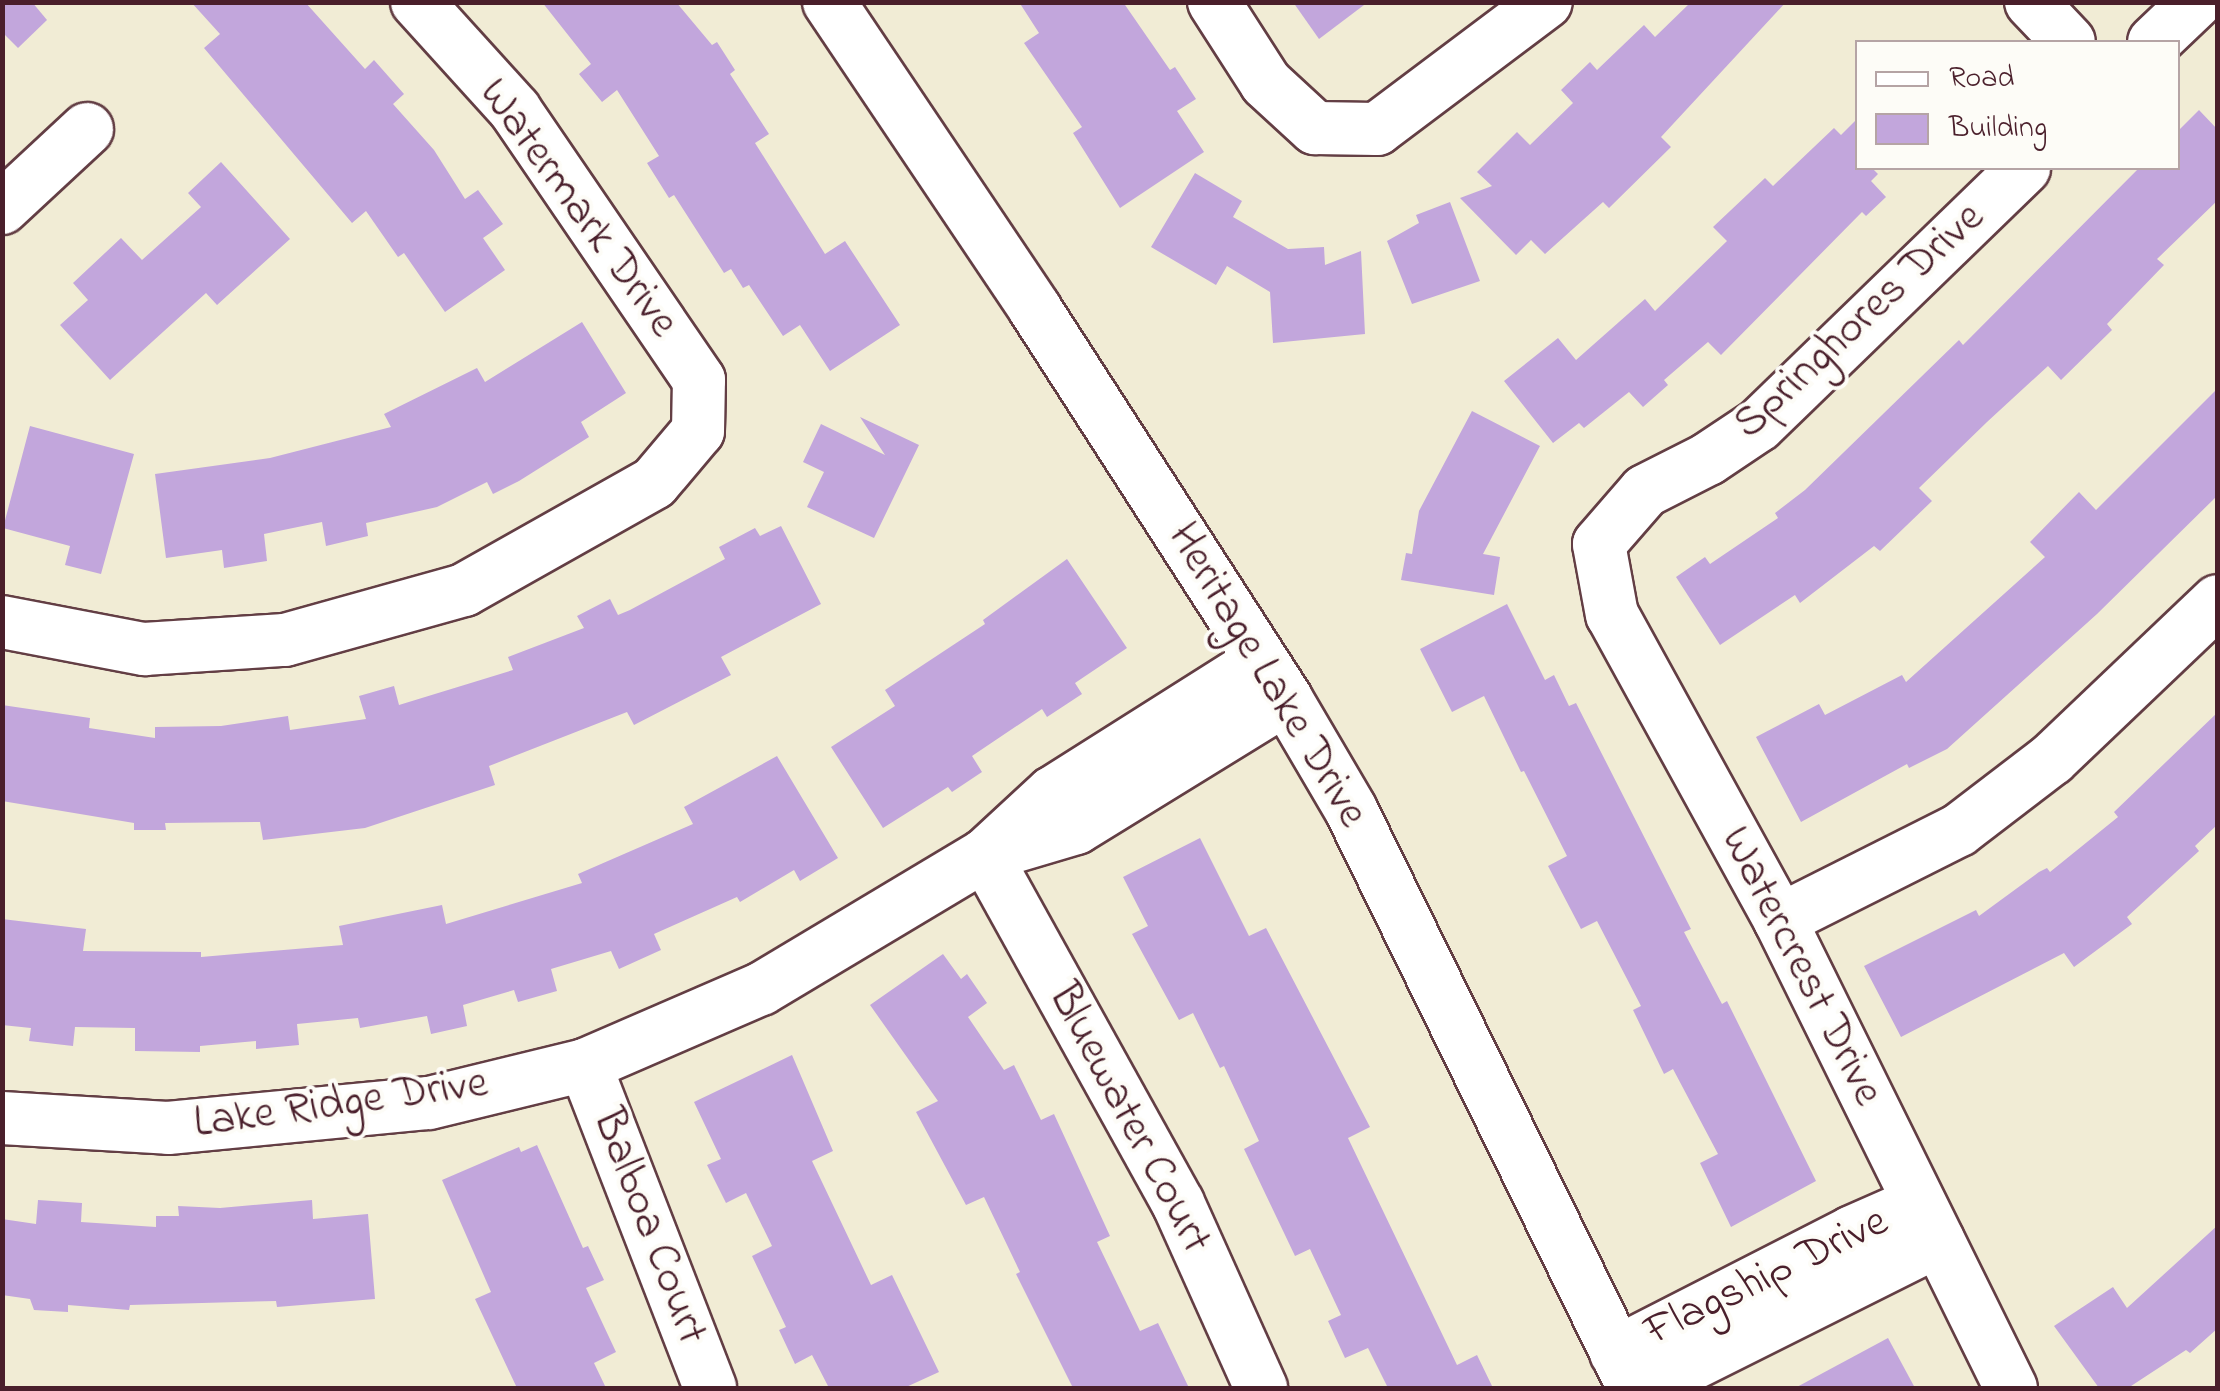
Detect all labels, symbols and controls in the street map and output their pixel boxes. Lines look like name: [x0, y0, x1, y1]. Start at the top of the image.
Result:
legend: [1855, 40, 2180, 170]
text: Road: [1949, 57, 2014, 101]
street label: Watermark Drive: [465, 69, 689, 349]
text: Building: [1949, 107, 2047, 151]
street label: Springhores Drive: [1723, 192, 1997, 452]
street label: Heritage Lake Drive: [1154, 514, 1378, 838]
street label: Watercrest Drive: [1707, 819, 1893, 1115]
street label: Bluewater Court: [1034, 975, 1222, 1263]
street label: Lake Ridge Drive: [191, 1058, 491, 1152]
street label: Balboa Court: [578, 1102, 718, 1352]
street label: Flagship Drive: [1637, 1196, 1897, 1360]

